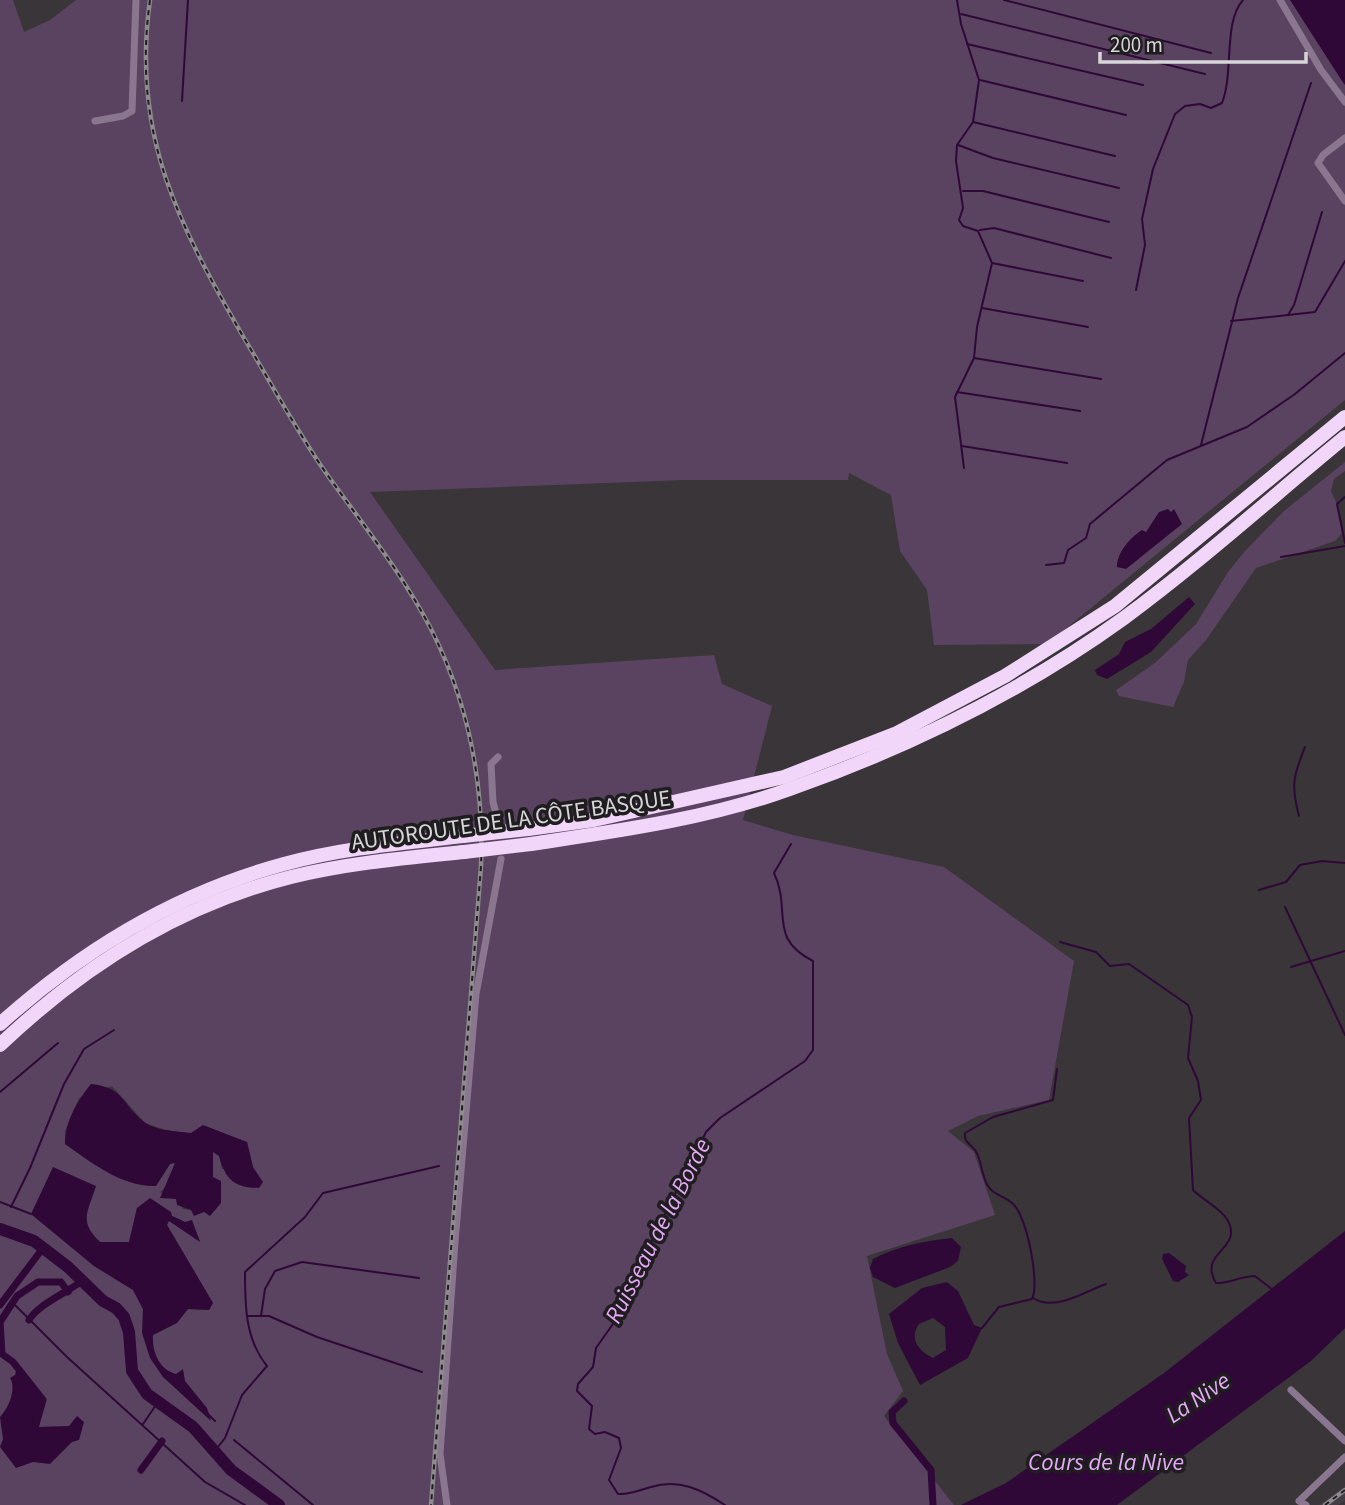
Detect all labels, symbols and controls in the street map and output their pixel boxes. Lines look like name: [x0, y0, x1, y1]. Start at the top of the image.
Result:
scale bar: [1100, 21, 1306, 65]
text: 200 m: [1110, 30, 1163, 60]
street label: AUTOROUTE DE LA CÔTE BASQUE: [349, 781, 673, 859]
water label: Ruisseau de la Borde: [596, 1132, 720, 1330]
water label: La Nive: [1159, 1364, 1237, 1432]
water label: Cours de la Nive: [1028, 1445, 1184, 1480]

